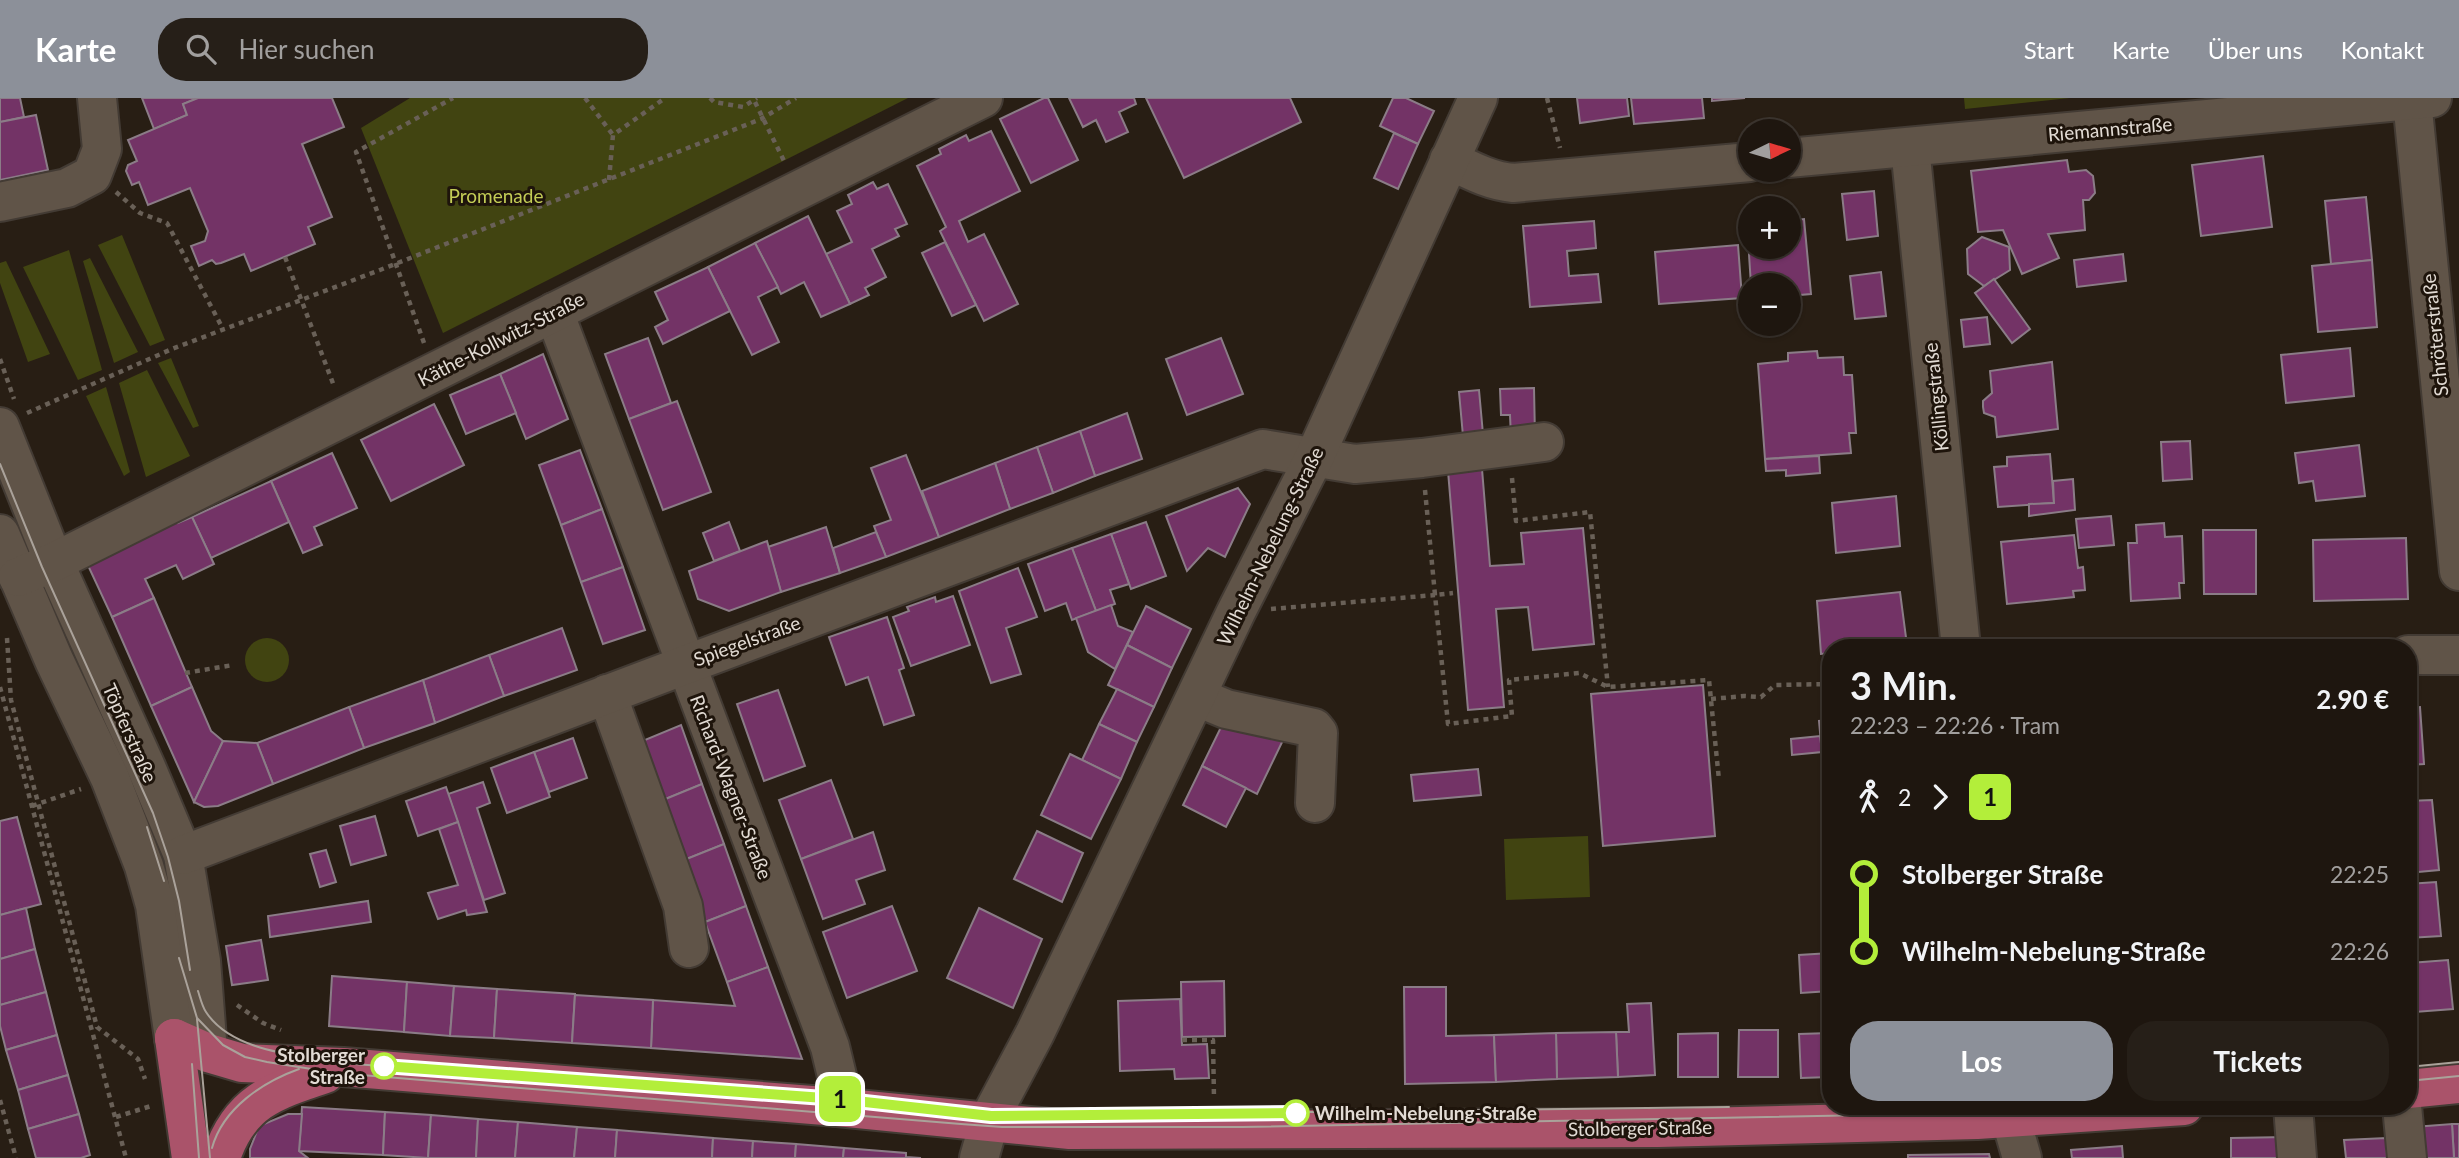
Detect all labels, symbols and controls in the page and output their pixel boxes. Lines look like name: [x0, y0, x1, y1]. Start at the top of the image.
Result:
search box: [158, 18, 648, 81]
text: Karte: [35, 29, 116, 69]
icon: search: [182, 30, 220, 68]
text: Hier suchen: [238, 33, 375, 65]
text: Start: [2024, 35, 2074, 64]
text: Karte: [2112, 35, 2170, 64]
text: Über uns: [2208, 35, 2303, 64]
text: Kontakt: [2341, 35, 2424, 64]
street label: Riemannstraße: [2047, 112, 2173, 145]
north arrow: [1738, 119, 1801, 182]
map controls: [1738, 119, 1801, 336]
park label: Promenade: [449, 184, 543, 207]
button: +: [1738, 196, 1801, 259]
button: −: [1738, 273, 1801, 336]
street label: Schröterstraße: [2417, 273, 2452, 397]
street label: Käthe-Kollwitz-Straße: [414, 287, 588, 391]
street label: Köllingstraße: [1918, 342, 1953, 452]
street label: Wilhelm-Nebelung-Straße: [1211, 443, 1328, 649]
street label: Spiegelstraße: [690, 611, 803, 670]
text: 3 Min.: [1850, 662, 1957, 708]
street label: Töpferstraße: [98, 680, 162, 786]
text: 2.90 €: [2316, 683, 2389, 715]
street label: Richard-Wagner-Straße: [686, 691, 777, 882]
text: 22:23 – 22:26 · Tram: [1850, 711, 2060, 739]
icon: walk: [1850, 778, 1888, 816]
icon: forward: [1921, 778, 1959, 816]
text: 1: [1983, 782, 1997, 811]
text: 2: [1898, 783, 1911, 811]
text: Stolberger Straße: [1902, 858, 2103, 890]
text: 22:25: [2330, 860, 2389, 888]
text: Wilhelm-Nebelung-Straße: [1902, 935, 2206, 967]
text: 22:26: [2330, 937, 2389, 965]
button: Los: [1850, 1021, 2113, 1101]
button: Tickets: [2127, 1021, 2389, 1101]
place label: Stolberger Straße: [277, 1043, 366, 1088]
marker: Stolberger Straße: [371, 1053, 397, 1079]
line badge: 1: [817, 1076, 863, 1122]
text: 1: [833, 1084, 847, 1113]
marker: Wilhelm-Nebelung-Straße: [1283, 1100, 1309, 1126]
place label: Wilhelm-Nebelung-Straße: [1315, 1101, 1537, 1124]
street label: Stolberger Straße: [1568, 1115, 1712, 1140]

